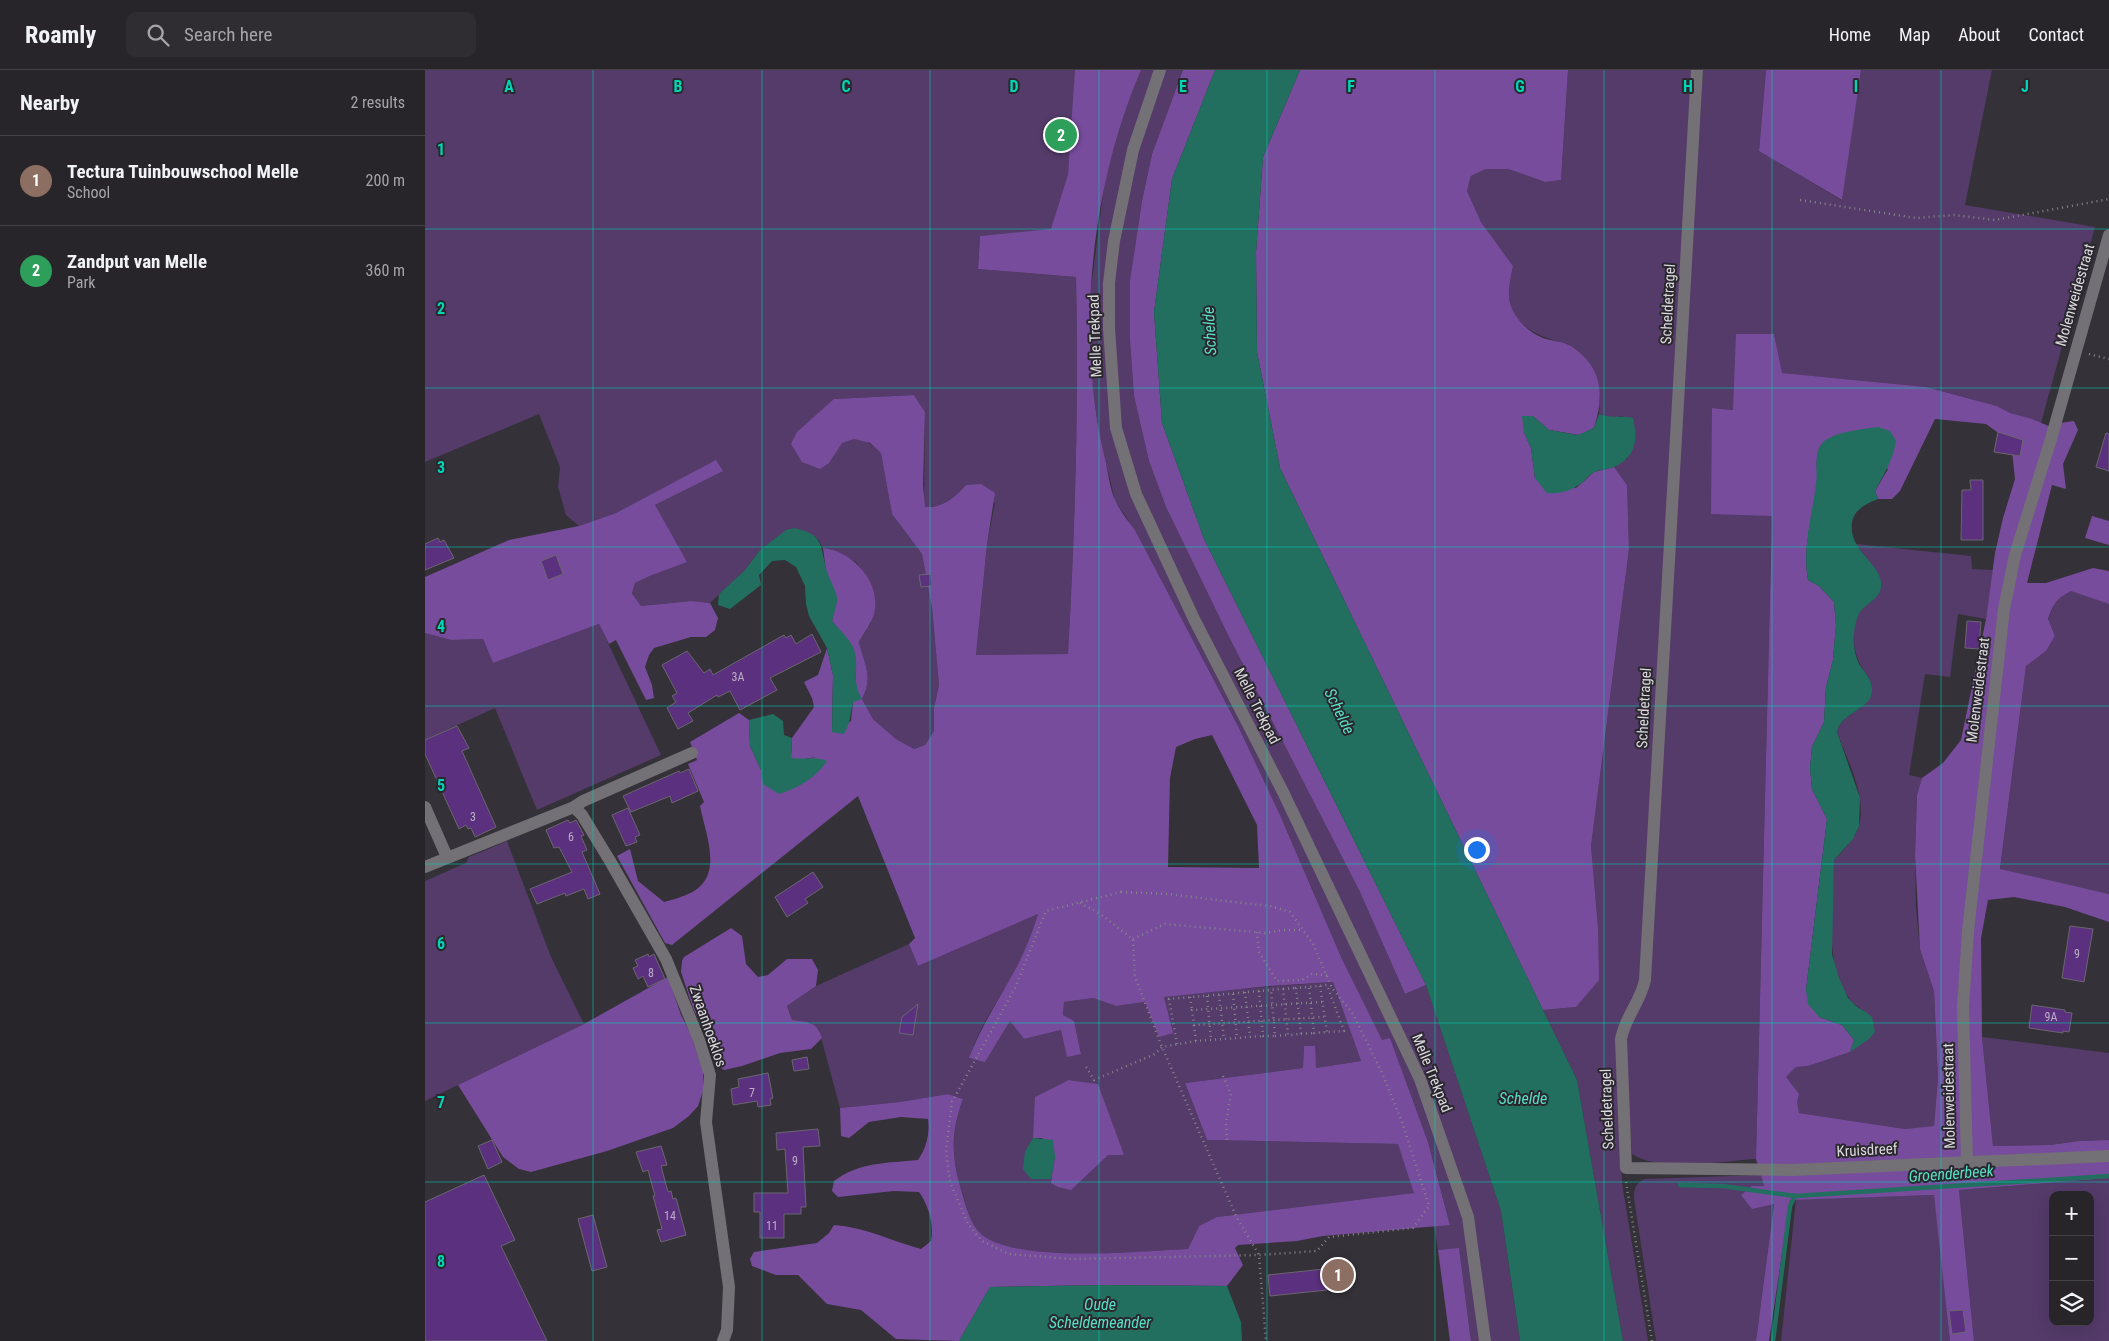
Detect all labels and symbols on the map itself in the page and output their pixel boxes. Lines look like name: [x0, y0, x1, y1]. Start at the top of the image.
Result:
text: A: [504, 77, 514, 96]
text: B: [674, 77, 683, 96]
text: C: [841, 77, 851, 96]
text: D: [1009, 77, 1019, 96]
text: E: [1179, 77, 1187, 96]
text: F: [1347, 77, 1355, 96]
text: G: [1515, 77, 1525, 96]
text: H: [1683, 77, 1693, 96]
text: I: [1854, 77, 1858, 96]
text: J: [2021, 77, 2029, 96]
pin: 2: [1045, 116, 1077, 154]
text: 1: [437, 140, 445, 159]
street label: Molenweidestraat: [2052, 242, 2098, 348]
street label: Scheldetragel: [1657, 263, 1679, 345]
street label: Melle Trekpad: [1085, 294, 1105, 378]
text: 2: [437, 299, 445, 318]
water label: Schelde: [1199, 306, 1220, 356]
text: 3: [437, 458, 445, 477]
text: 4: [437, 617, 445, 636]
street label: Molenweidestraat: [1963, 636, 1993, 744]
street label: Melle Trekpad: [1230, 665, 1284, 747]
street label: Scheldetragel: [1633, 667, 1655, 749]
house number: 3A: [732, 670, 745, 684]
water label: Schelde: [1320, 685, 1359, 737]
text: 5: [437, 776, 445, 795]
house number: 3: [470, 810, 476, 824]
house number: 6: [568, 830, 574, 844]
your location: [1464, 837, 1490, 863]
text: 6: [437, 934, 445, 953]
house number: 9: [2074, 947, 2080, 961]
house number: 8: [648, 966, 654, 980]
street label: Zwaanhoeklos: [686, 983, 730, 1069]
house number: 9A: [2045, 1010, 2058, 1024]
street label: Melle Trekpad: [1408, 1031, 1456, 1115]
street label: Molenweidestraat: [1939, 1043, 1959, 1149]
street label: Scheldetragel: [1597, 1068, 1617, 1150]
house number: 7: [749, 1086, 755, 1100]
water label: Schelde: [1499, 1089, 1547, 1108]
text: 7: [437, 1093, 445, 1112]
street label: Kruisdreef: [1836, 1139, 1898, 1161]
house number: 9: [792, 1154, 798, 1168]
water label: Groenderbeek: [1908, 1161, 1995, 1186]
house number: 14: [664, 1209, 676, 1223]
house number: 11: [766, 1219, 778, 1233]
text: 8: [437, 1252, 445, 1271]
pin: 1: [1322, 1256, 1354, 1294]
water label: Oude Scheldemeander: [1049, 1295, 1152, 1332]

